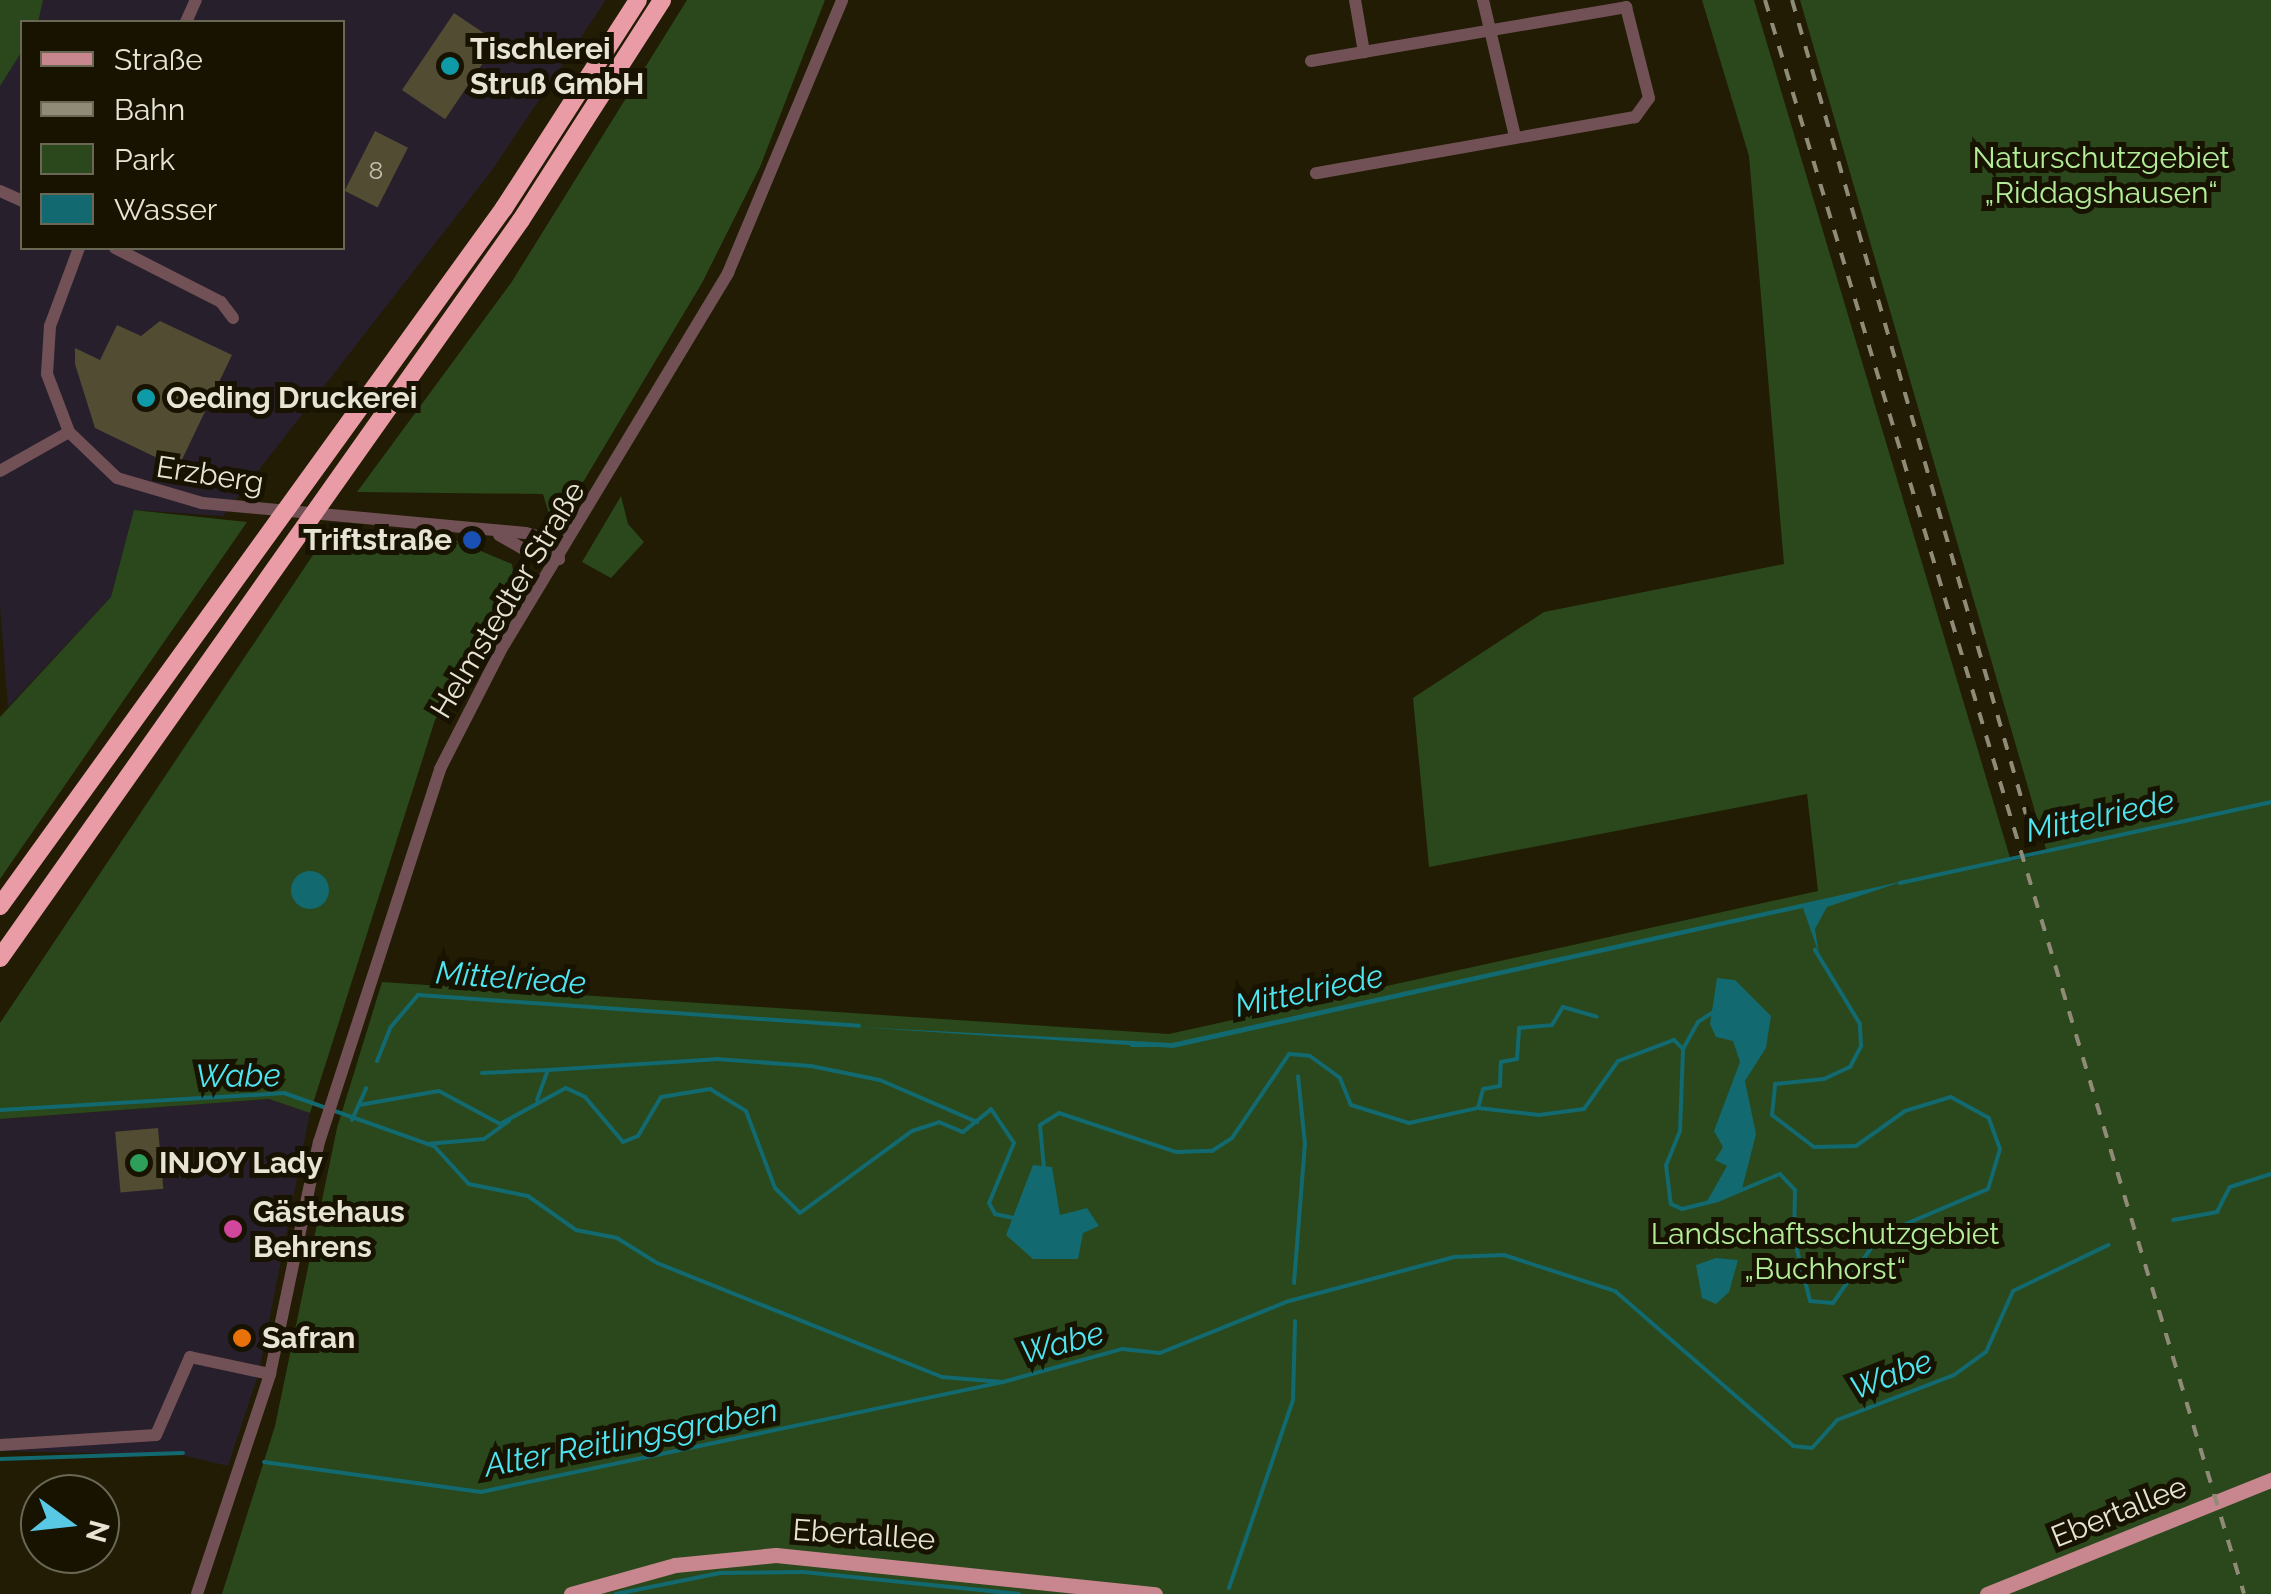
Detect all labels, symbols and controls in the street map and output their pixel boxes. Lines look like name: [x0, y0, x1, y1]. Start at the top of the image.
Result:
legend: [20, 20, 345, 250]
place label: Tischlerei Struß GmbH: [470, 31, 644, 102]
text: Straße: [114, 42, 203, 77]
marker: Tischlerei Struß GmbH: [439, 55, 461, 77]
text: Bahn: [114, 92, 185, 127]
park label: Naturschutzgebiet „Riddagshausen“: [1972, 140, 2230, 210]
text: Park: [114, 142, 175, 177]
house number: 8: [369, 155, 383, 185]
text: Wasser: [114, 192, 217, 227]
place label: Oeding Druckerei: [166, 380, 417, 416]
marker: Oeding Druckerei: [135, 387, 157, 409]
street label: Erzberg: [154, 449, 266, 501]
street label: Helmstedter Straße: [423, 475, 593, 725]
place label: Triftstraße: [303, 522, 452, 558]
marker: Triftstraße: [461, 529, 483, 551]
water label: Mittelriede: [2022, 782, 2178, 850]
water label: Mittelriede: [434, 954, 588, 1002]
water label: Mittelriede: [1231, 957, 1387, 1025]
water label: Wabe: [195, 1056, 281, 1096]
place label: INJOY Lady: [159, 1145, 324, 1181]
marker: INJOY Lady: [128, 1152, 150, 1174]
place label: Gästehaus Behrens: [253, 1194, 405, 1264]
park label: Landschaftsschutzgebiet „Buchhorst“: [1651, 1216, 1999, 1286]
marker: Gästehaus Behrens: [222, 1218, 244, 1240]
water label: Wabe: [1016, 1313, 1108, 1373]
place label: Safran: [262, 1320, 355, 1356]
marker: Safran: [231, 1327, 253, 1349]
water label: Wabe: [1844, 1342, 1938, 1408]
water label: Alter Reitlingsgraben: [481, 1391, 781, 1485]
street label: Ebertallee: [2046, 1469, 2192, 1555]
north arrow: [20, 1474, 120, 1574]
street label: Ebertallee: [791, 1512, 937, 1558]
text: N: [79, 1517, 116, 1546]

